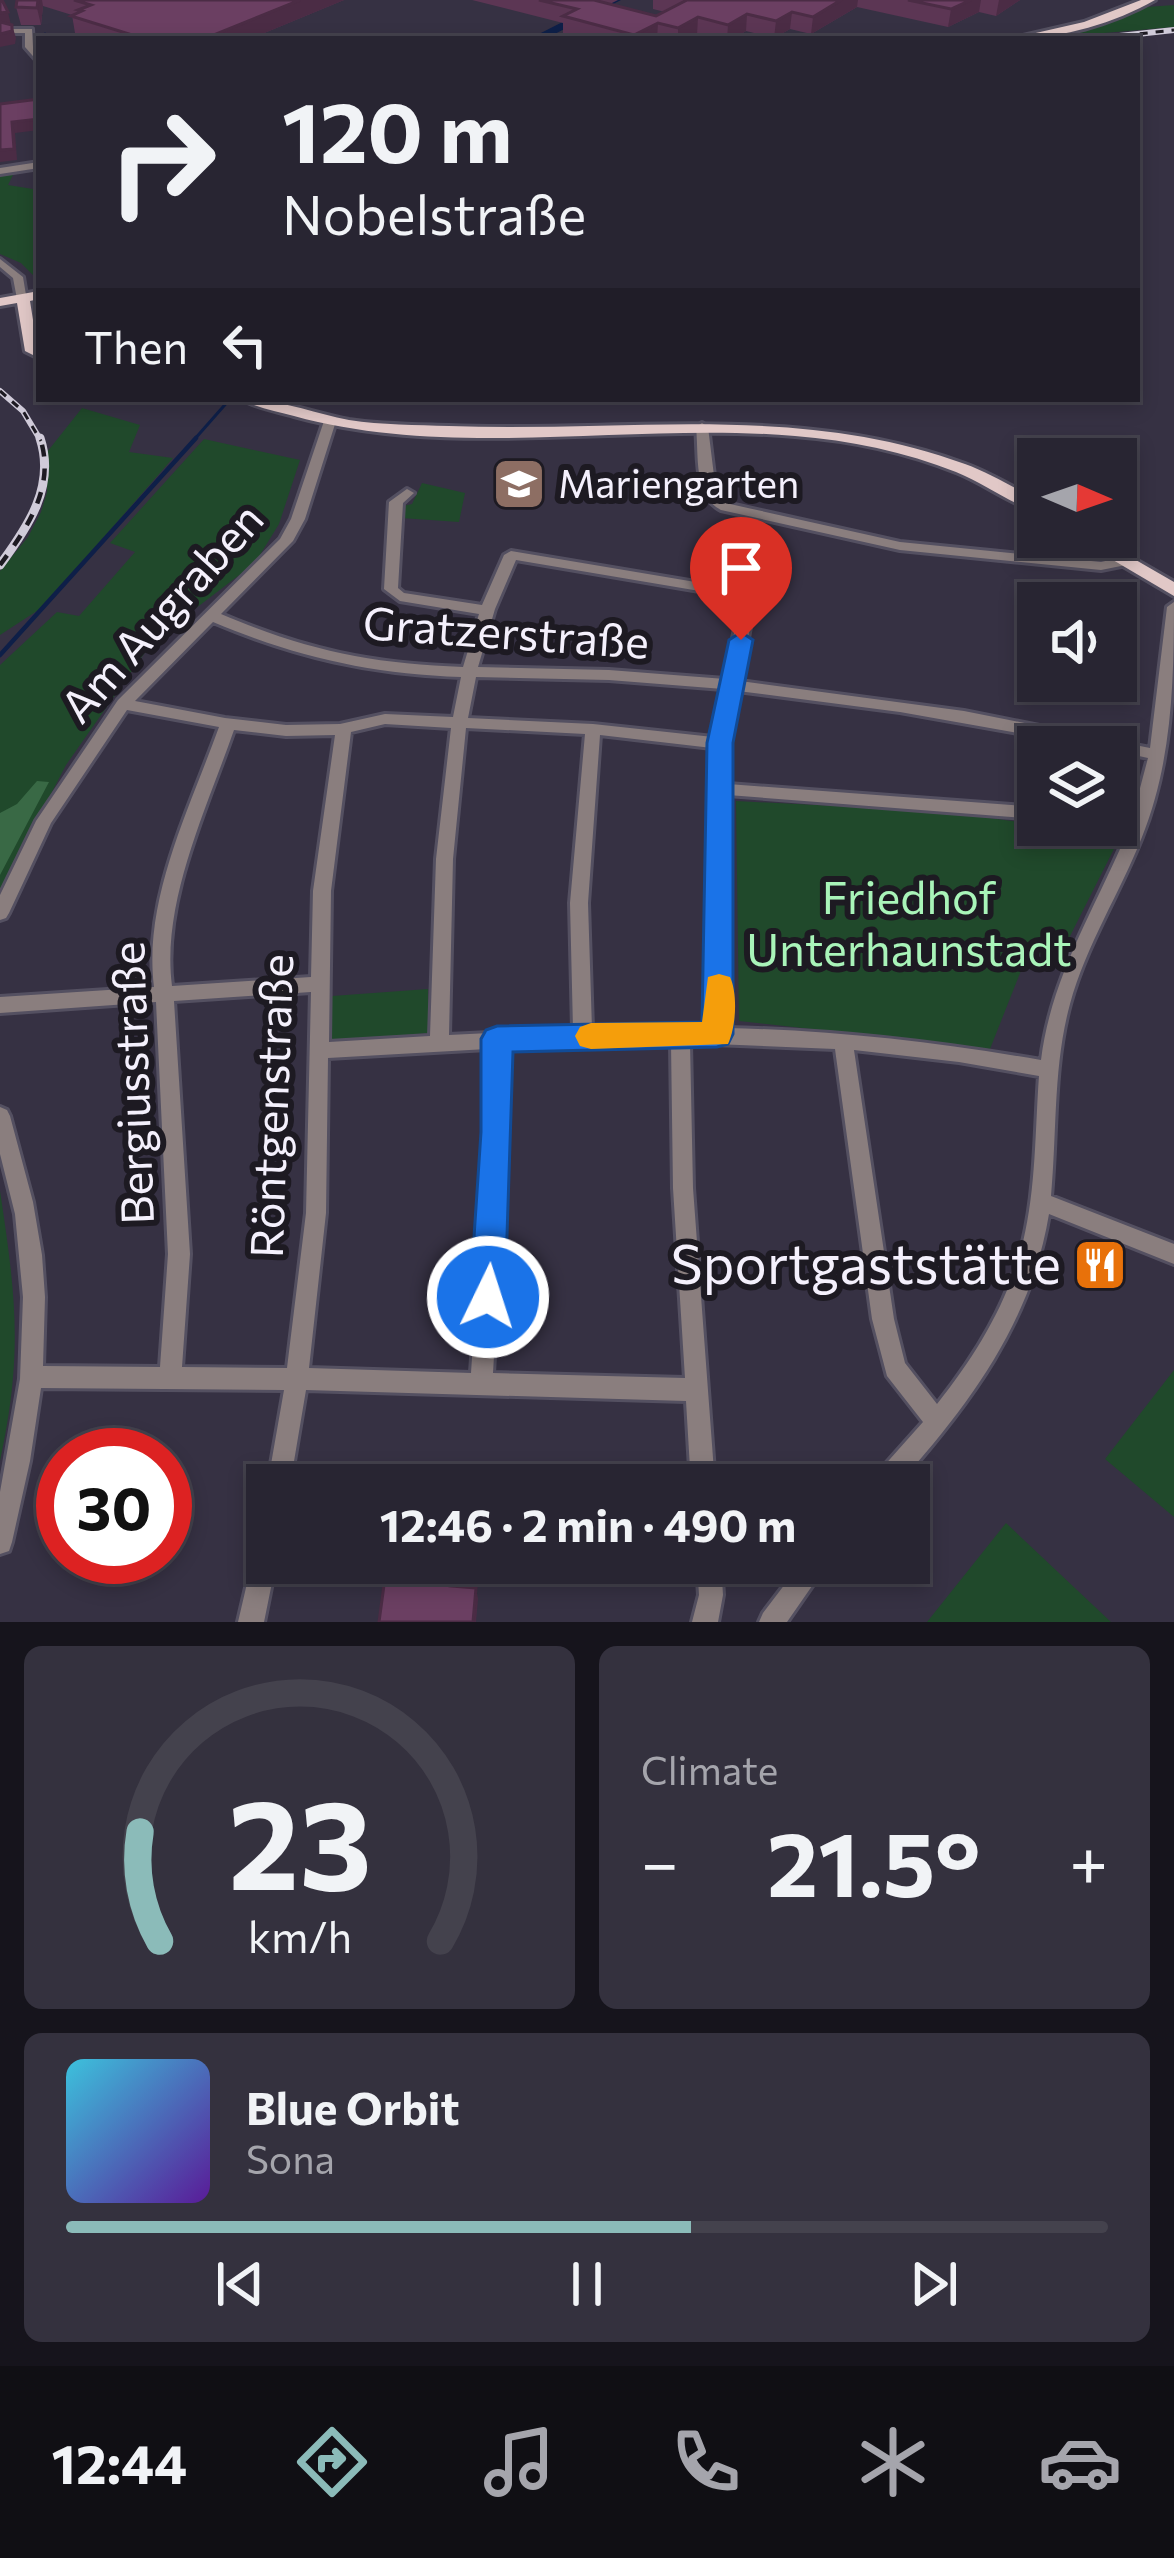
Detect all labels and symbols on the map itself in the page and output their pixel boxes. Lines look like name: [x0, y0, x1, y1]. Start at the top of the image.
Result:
north arrow: [1017, 438, 1137, 558]
school or university icon: Mariengarten: [491, 456, 547, 512]
place label: Mariengarten: [558, 458, 799, 506]
street label: Am Augraben: [47, 490, 273, 732]
pin: [690, 517, 792, 640]
street label: Gratzerstraße: [361, 593, 651, 668]
park label: Friedhof Unterhaunstadt: [746, 868, 1072, 975]
street label: Bergiusstraße: [98, 941, 163, 1226]
street label: Röntgenstraße: [237, 953, 302, 1259]
place label: Sportgaststätte: [671, 1229, 1061, 1295]
position arrow: [425, 1234, 551, 1360]
restaurant icon: Sportgaststätte: [1072, 1237, 1128, 1293]
speed limit sign: 30: [36, 1428, 192, 1584]

